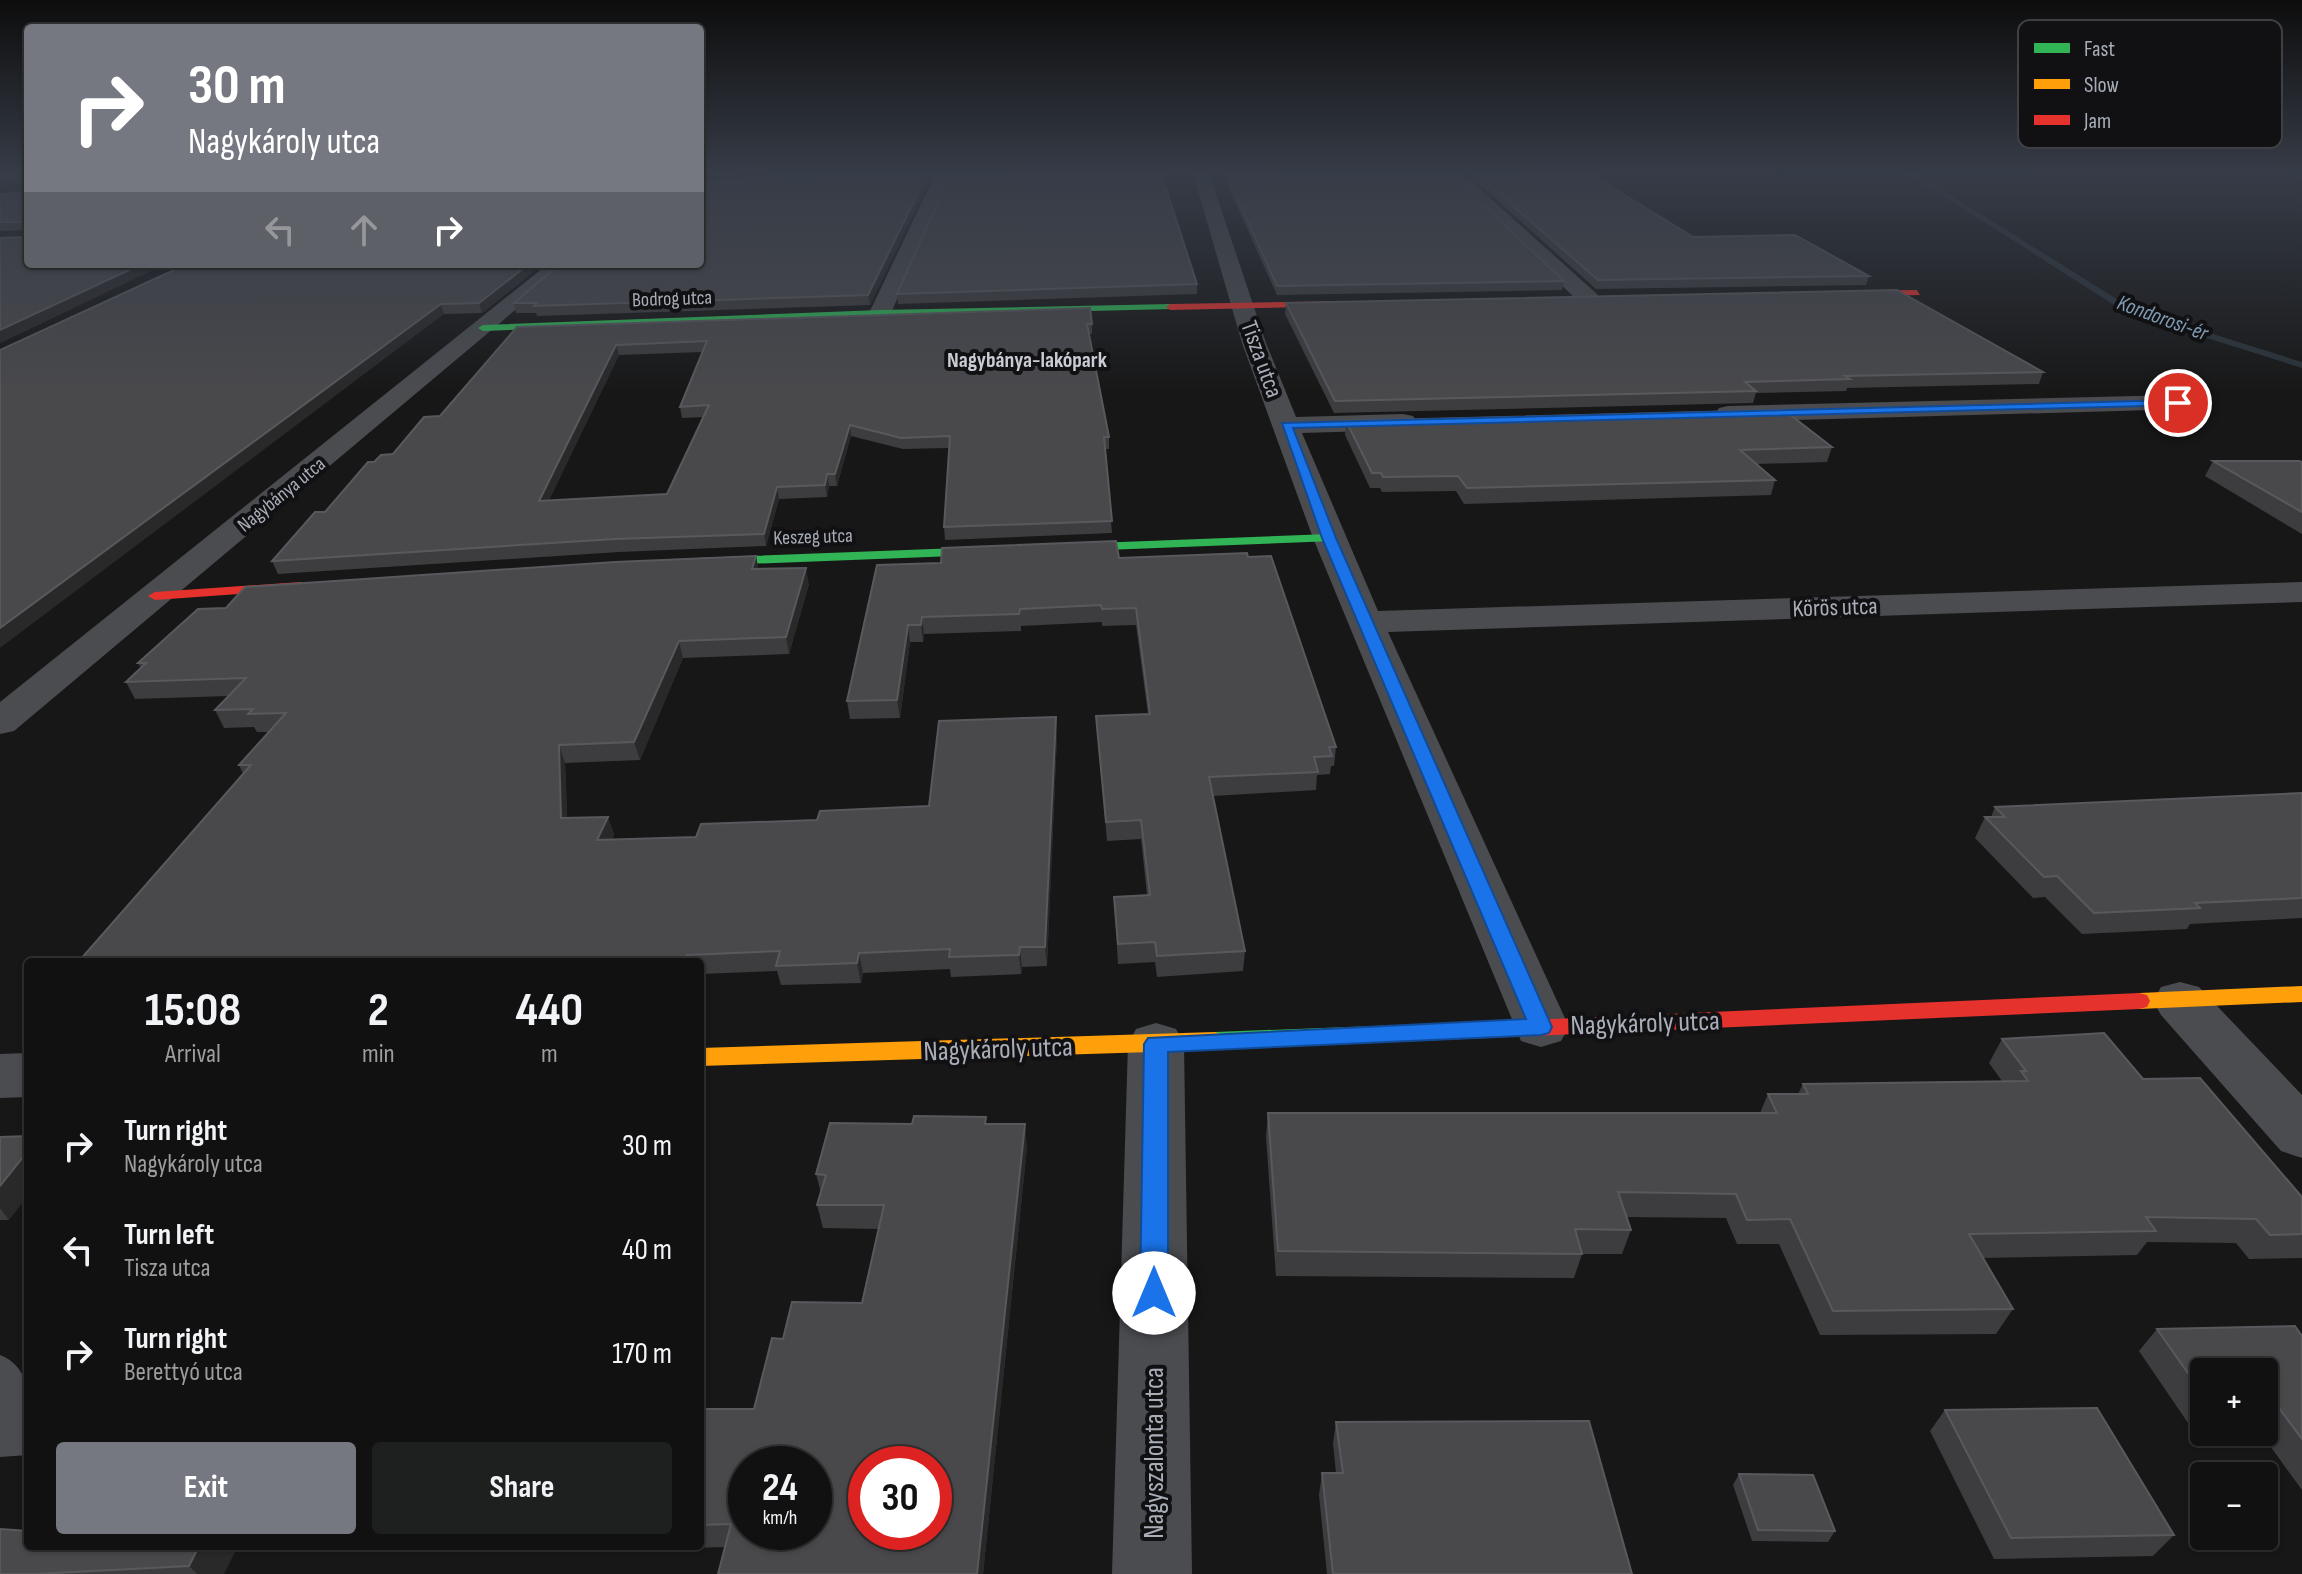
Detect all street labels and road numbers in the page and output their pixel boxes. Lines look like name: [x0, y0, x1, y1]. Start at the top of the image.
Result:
street label: Bodrog utca: [632, 286, 712, 312]
street label: Tisza utca: [1234, 317, 1289, 402]
street label: Nagybánya utca: [233, 452, 330, 537]
street label: Keszeg utca: [773, 524, 853, 550]
street label: Körös utca: [1792, 592, 1878, 623]
street label: Nagykároly utca: [1570, 1004, 1720, 1043]
street label: Nagykároly utca: [923, 1030, 1073, 1069]
street label: Nagyszalonta utca: [1138, 1367, 1171, 1539]

